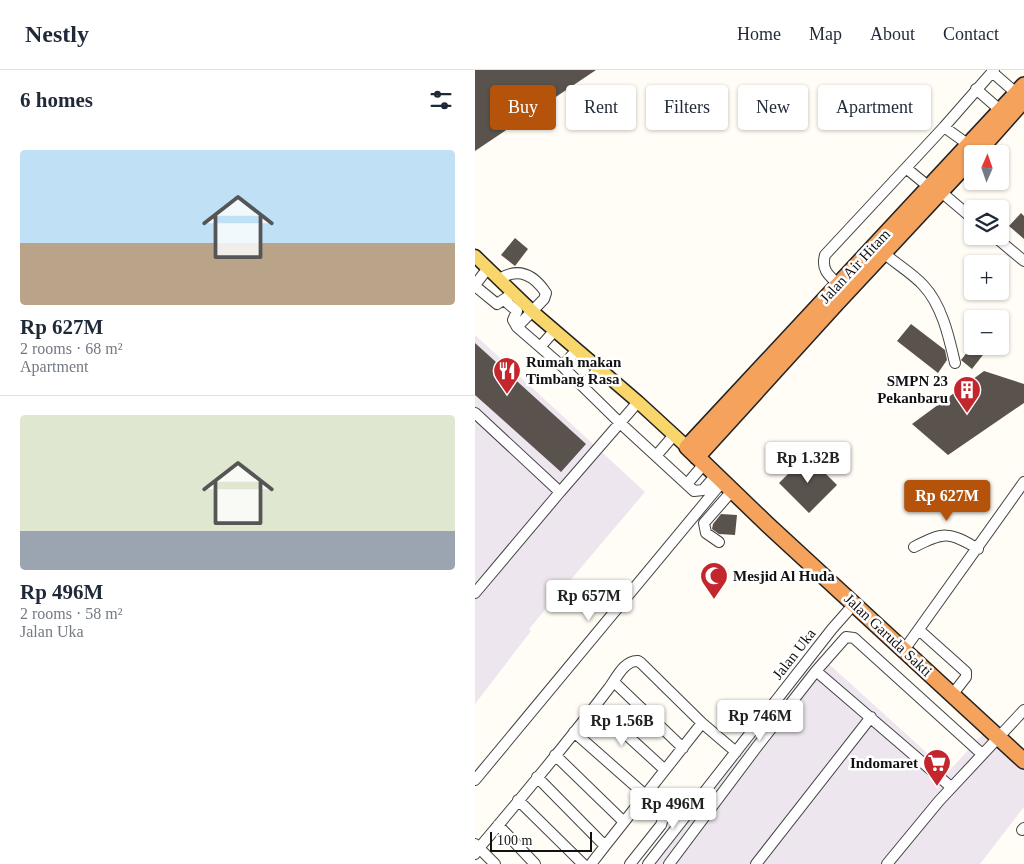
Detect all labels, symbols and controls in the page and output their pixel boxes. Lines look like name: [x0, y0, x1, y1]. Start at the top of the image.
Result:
text: Nestly: [25, 21, 89, 47]
text: Home: [737, 24, 781, 44]
text: Map: [809, 24, 842, 44]
text: About: [870, 24, 915, 44]
text: Contact: [943, 24, 999, 44]
chip: Buy: [490, 85, 556, 130]
chip: Rent: [566, 85, 636, 130]
chip: Filters: [646, 85, 728, 130]
chip: New: [738, 85, 808, 130]
chip: Apartment: [818, 85, 931, 130]
icon: filters: [427, 86, 455, 114]
text: 6 homes: [20, 88, 93, 112]
north arrow: [964, 145, 1009, 190]
map controls: [964, 145, 1009, 355]
icon: home: [193, 182, 283, 272]
button: layers: [964, 200, 1009, 245]
street label: Jalan Air Hitam: [817, 226, 893, 306]
button: +: [964, 255, 1009, 300]
button: −: [964, 310, 1009, 355]
text: Rp 627M: [20, 315, 103, 339]
text: 2 rooms · 68 m²: [20, 340, 123, 357]
place label: Rumah makan Timbang Rasa: [526, 354, 622, 387]
restaurant icon: Rumah makan Timbang Rasa: [492, 356, 522, 395]
text: Apartment: [20, 358, 88, 375]
place label: SMPN 23 Pekanbaru: [877, 373, 948, 406]
building icon: SMPN 23 Pekanbaru: [952, 375, 982, 414]
pin: Rp 1.32B: [756, 442, 860, 484]
icon: home: [193, 448, 283, 538]
text: Rp 1.32B: [776, 449, 840, 466]
pin: Rp 627M: [901, 480, 993, 522]
text: Rp 627M: [915, 487, 979, 504]
mosque icon: Mesjid Al Huda: [699, 561, 729, 600]
place label: Mesjid Al Huda: [733, 568, 835, 584]
text: Rp 496M: [20, 580, 103, 604]
pin: Rp 657M: [543, 580, 635, 622]
text: Rp 657M: [557, 587, 621, 604]
street label: Jalan Garuda Sakti: [841, 591, 935, 679]
text: 2 rooms · 58 m²: [20, 605, 123, 622]
text: Jalan Uka: [20, 623, 84, 640]
street label: Jalan Uka: [769, 625, 819, 682]
pin: Rp 746M: [714, 700, 806, 742]
pin: Rp 1.56B: [570, 704, 674, 747]
text: Rp 746M: [728, 707, 792, 724]
text: Rp 1.56B: [590, 712, 654, 729]
supermarket icon: Indomaret: [922, 748, 952, 787]
place label: Indomaret: [850, 755, 918, 771]
pin: Rp 496M: [627, 788, 719, 830]
text: Rp 496M: [641, 795, 705, 812]
scale bar: [490, 829, 593, 852]
text: 100 m: [497, 833, 532, 848]

